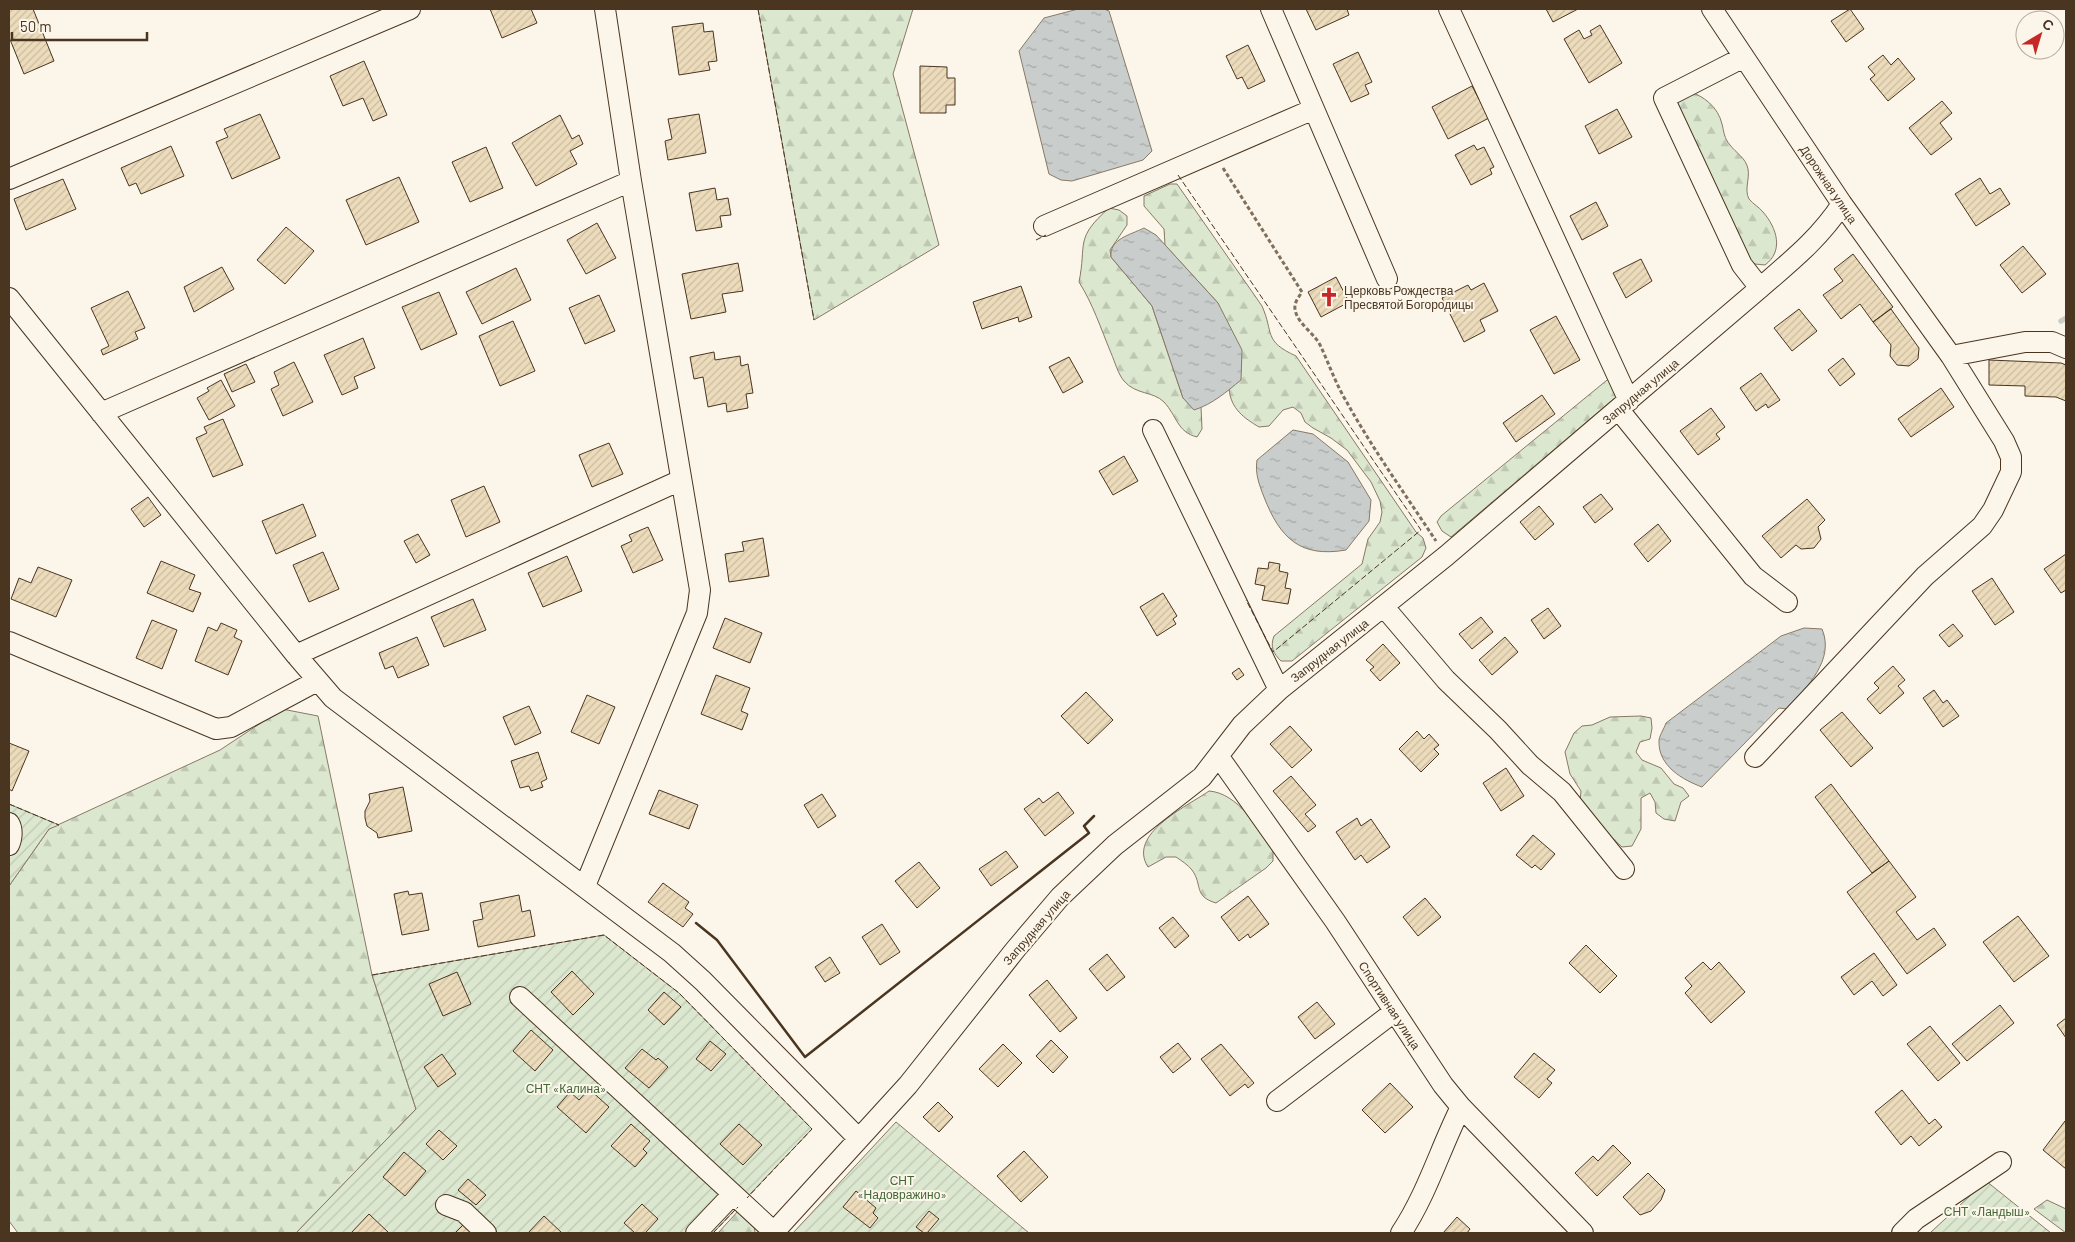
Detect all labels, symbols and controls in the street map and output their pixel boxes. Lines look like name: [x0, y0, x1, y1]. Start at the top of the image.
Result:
scale bar: [12, 10, 148, 42]
north arrow: [2015, 10, 2065, 60]
text: С: [2039, 15, 2058, 34]
text: 50 m: [20, 17, 52, 35]
street label: Дорожная улица: [1797, 142, 1861, 227]
place label: Церковь Рождества Пресвятой Богородицы: [1344, 283, 1473, 312]
church icon: Церковь Рождества Пресвятой Богородицы: [1318, 286, 1340, 308]
street label: Запрудная улица: [1599, 355, 1682, 428]
street label: Запрудная улица: [1287, 615, 1372, 685]
street label: Запрудная улица: [1000, 886, 1073, 968]
street label: Спортивная улица: [1356, 958, 1424, 1052]
park label: СНТ «Калина»: [526, 1081, 606, 1095]
park label: СНТ «Надовражино»: [857, 1173, 947, 1202]
park label: СНТ «Ландыш»: [1944, 1204, 2030, 1219]

